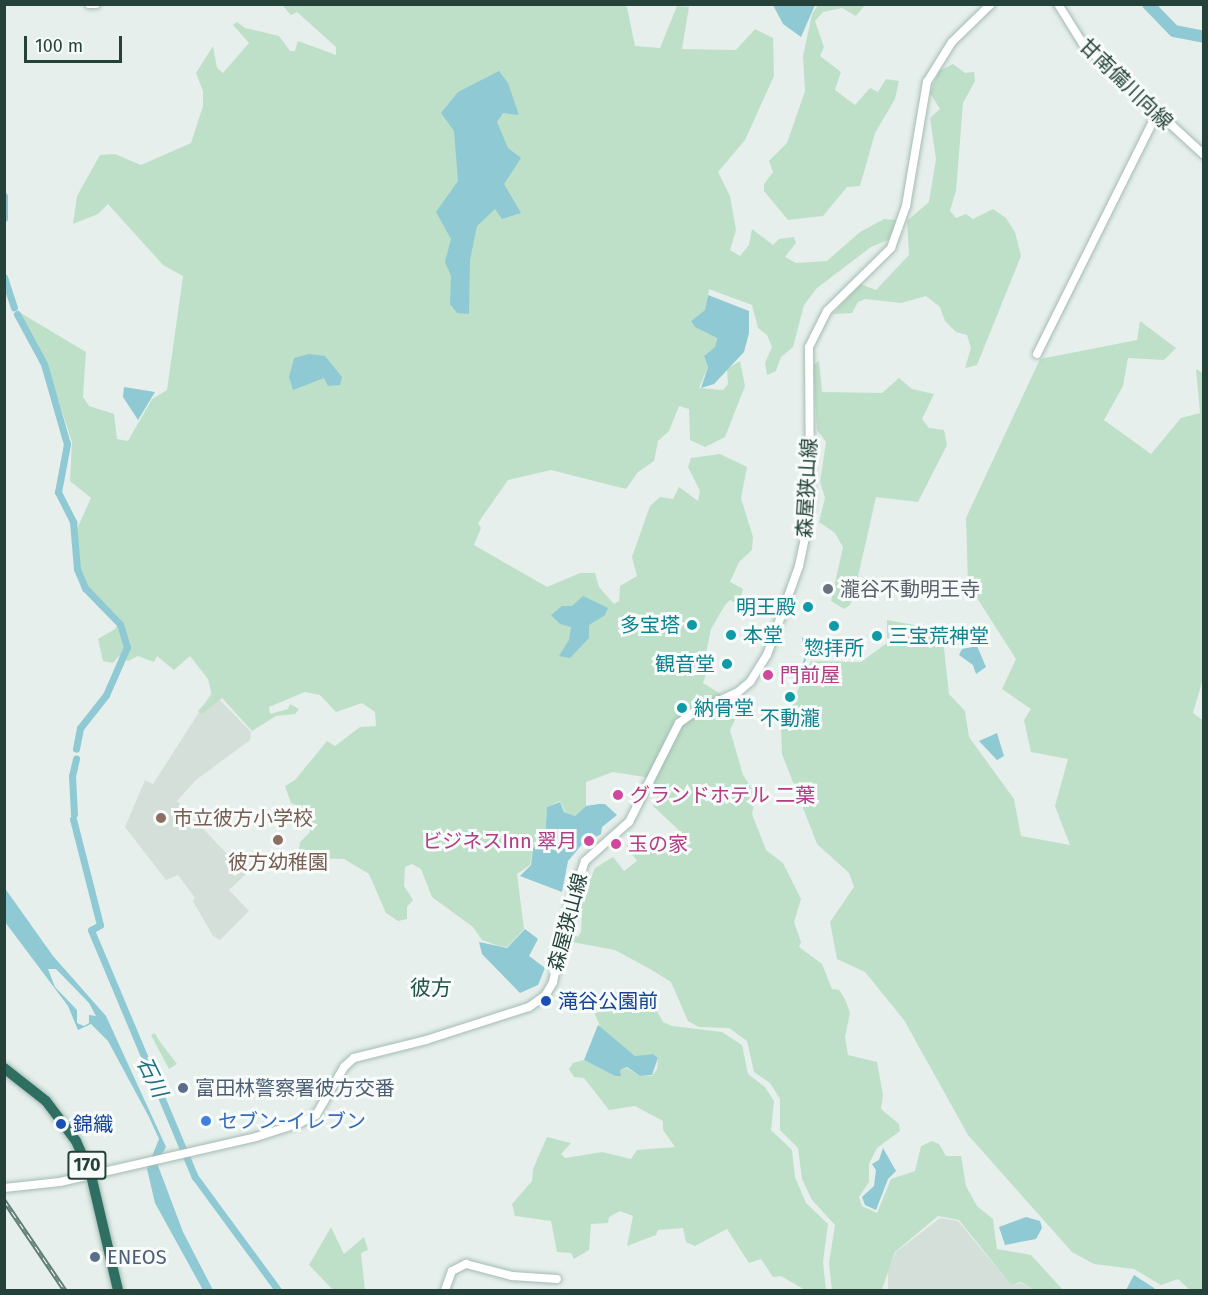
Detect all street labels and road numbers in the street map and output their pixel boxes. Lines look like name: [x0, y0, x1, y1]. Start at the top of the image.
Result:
street label: 甘南備川向線: [1075, 34, 1177, 134]
street label: 森屋狭山線: [792, 437, 822, 539]
street label: 森屋狭山線: [543, 871, 593, 973]
road number: 170: [66, 1150, 108, 1180]

